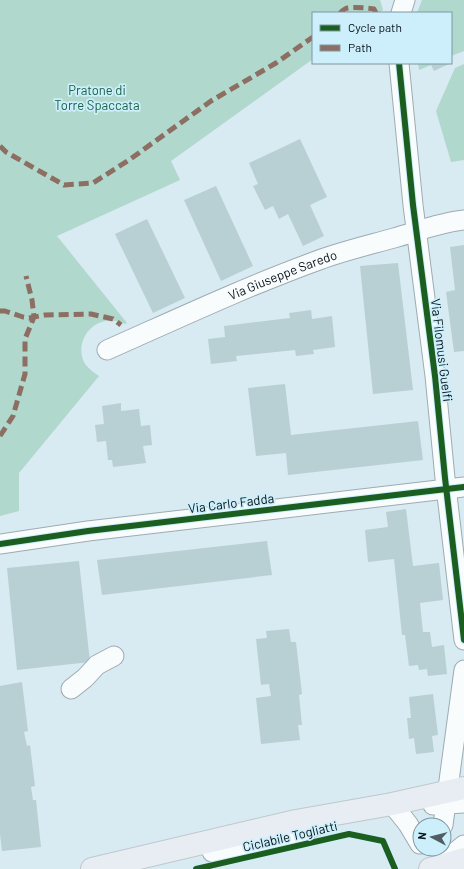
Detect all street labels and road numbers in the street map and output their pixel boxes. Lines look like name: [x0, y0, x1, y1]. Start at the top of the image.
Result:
street label: Via Giuseppe Saredo: [226, 246, 339, 303]
street label: Via Filomusi Guelfi: [428, 298, 456, 402]
street label: Via Carlo Fadda: [187, 490, 275, 516]
street label: Ciclabile Togliatti: [241, 817, 339, 855]

